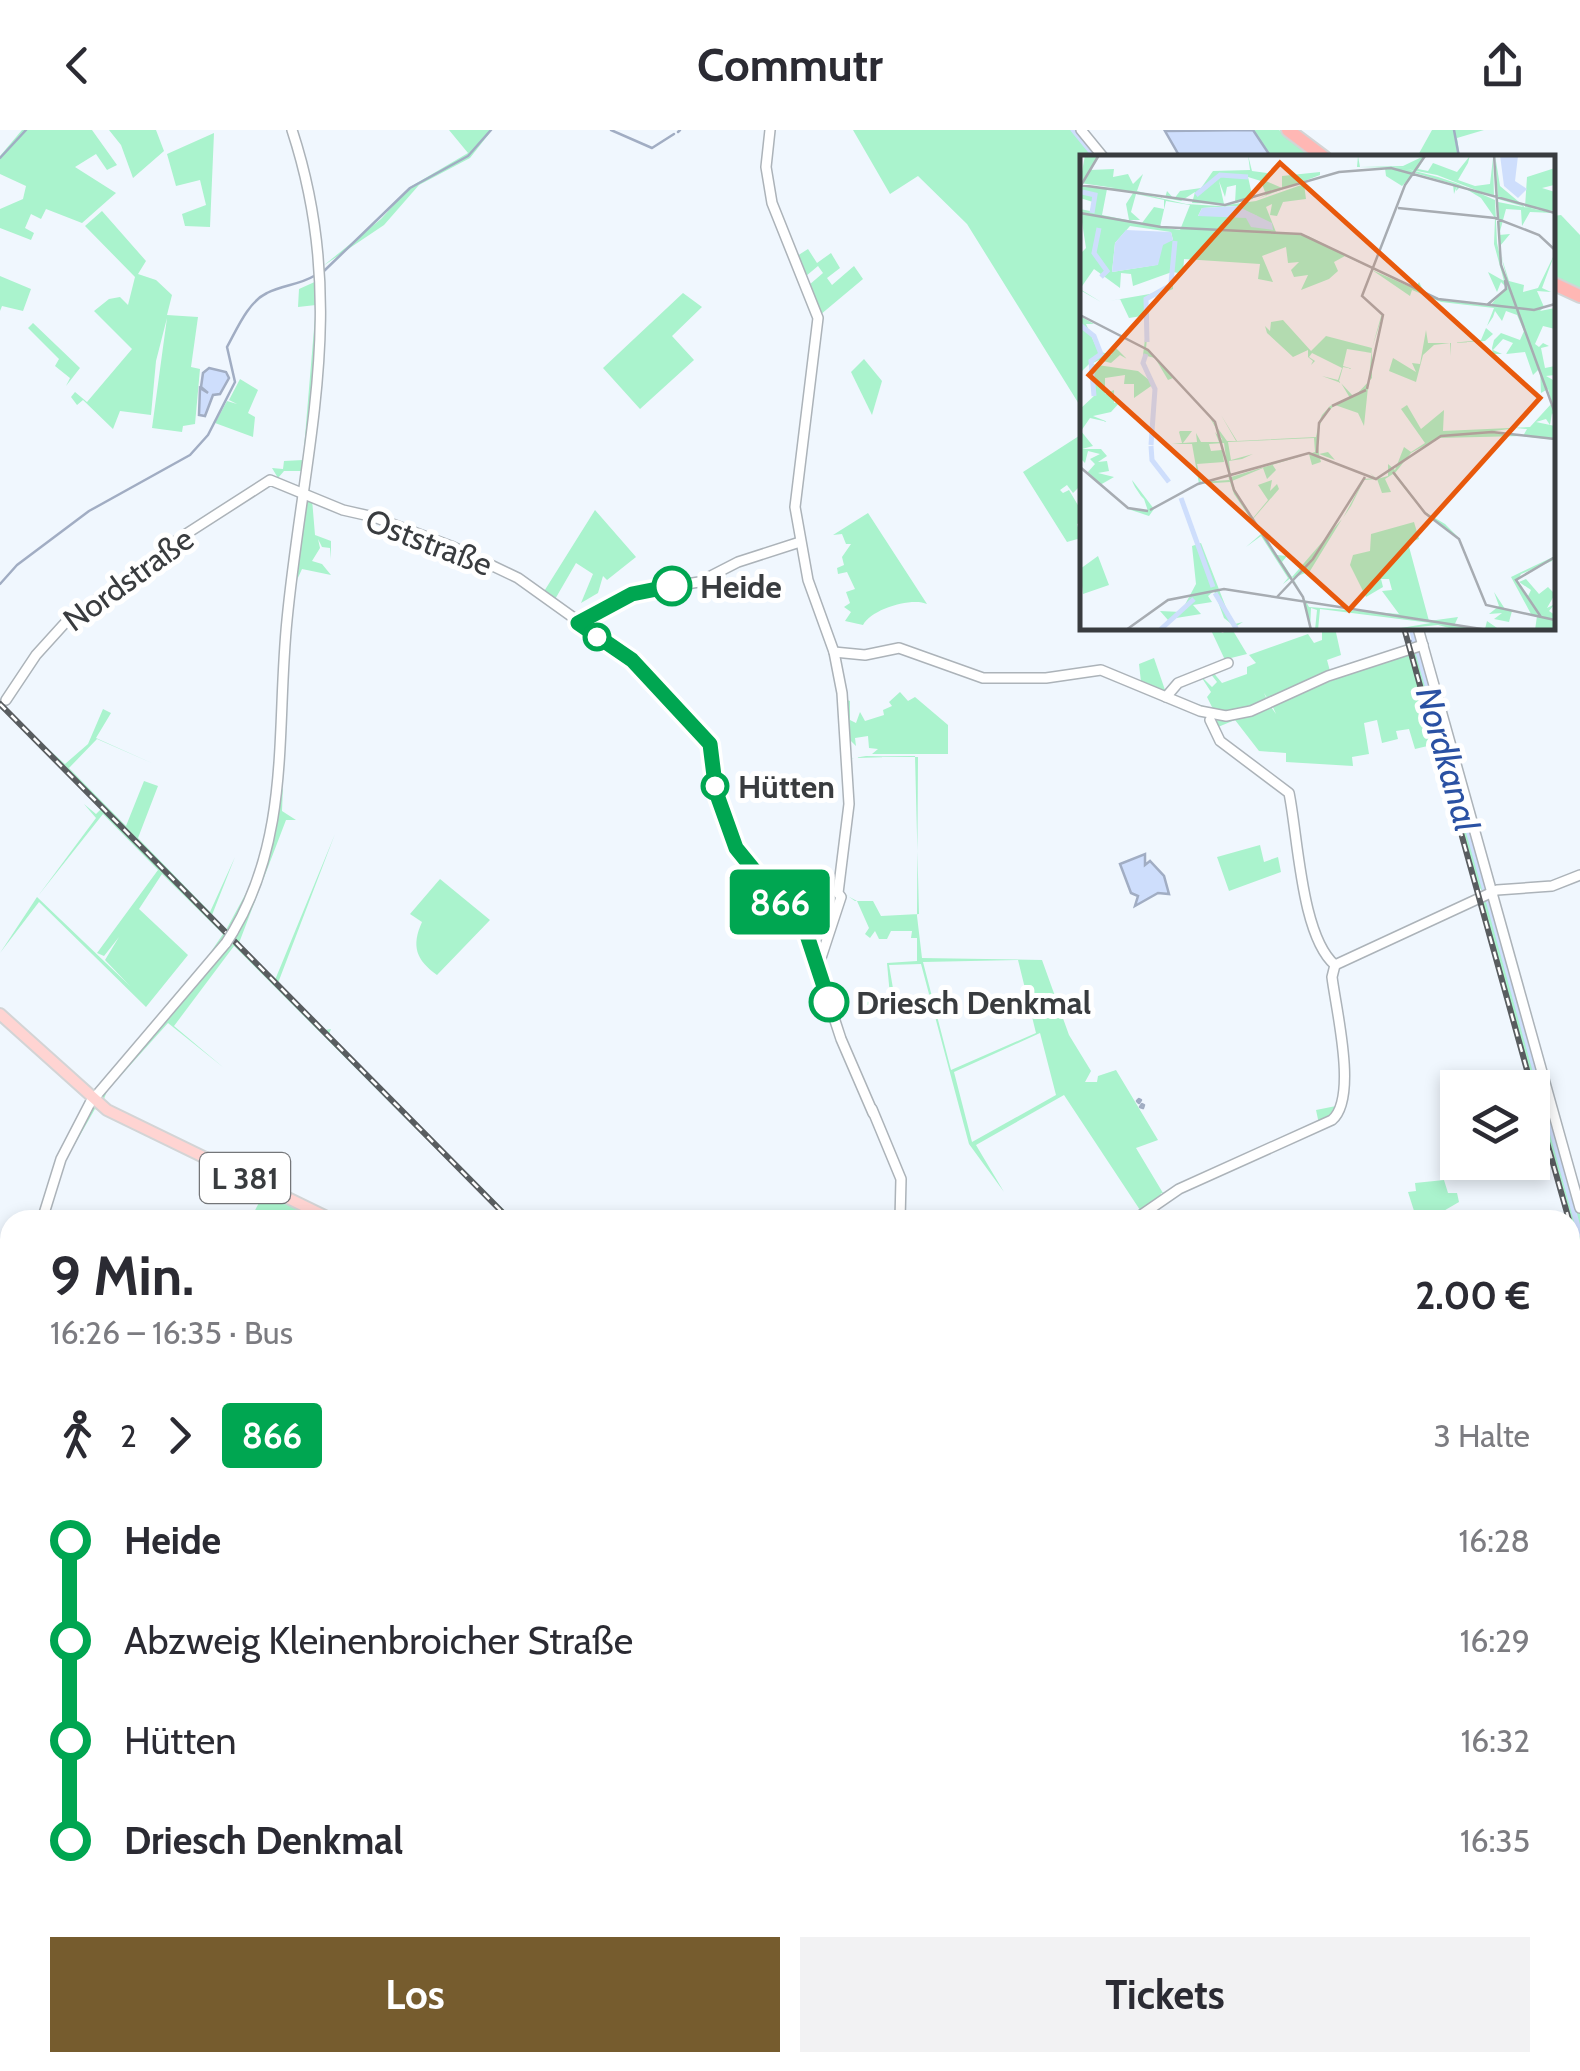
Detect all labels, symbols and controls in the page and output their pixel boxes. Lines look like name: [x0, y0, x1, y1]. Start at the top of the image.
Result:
icon: back: [50, 38, 105, 93]
text: Commutr: [697, 38, 883, 92]
icon: share: [1475, 38, 1530, 93]
inset map: [1080, 155, 1555, 630]
street label: Oststraße: [360, 500, 498, 584]
street label: Nordstraße: [55, 519, 201, 639]
marker: Heide: [653, 567, 691, 605]
place label: Heide: [700, 567, 782, 606]
unlabelled marker: [584, 624, 610, 650]
water label: Nordkanal: [1407, 682, 1489, 837]
place label: Hütten: [738, 767, 835, 806]
marker: Hütten: [702, 773, 728, 799]
line badge: 866: [722, 870, 838, 934]
text: 866: [750, 881, 810, 924]
marker: Driesch Denkmal: [810, 983, 848, 1021]
place label: Driesch Denkmal: [856, 983, 1091, 1022]
map controls: [1440, 1070, 1550, 1180]
button: layers: [1440, 1070, 1550, 1180]
road number: L 381: [200, 1153, 290, 1203]
text: 9 Min.: [50, 1242, 194, 1309]
text: 2.00 €: [1415, 1272, 1530, 1319]
text: 16:26 – 16:35 · Bus: [50, 1313, 293, 1352]
icon: walk: [50, 1408, 105, 1463]
icon: forward: [152, 1408, 207, 1463]
text: 866: [242, 1414, 302, 1457]
text: 2: [120, 1416, 137, 1455]
text: 3 Halte: [1433, 1416, 1530, 1455]
text: Heide: [124, 1517, 221, 1564]
text: 16:28: [1459, 1521, 1530, 1560]
text: Abzweig Kleinenbroicher Straße: [124, 1617, 633, 1664]
text: 16:29: [1460, 1621, 1530, 1660]
text: Hütten: [124, 1717, 236, 1764]
text: 16:32: [1461, 1721, 1530, 1760]
text: Driesch Denkmal: [124, 1817, 403, 1864]
text: 16:35: [1460, 1821, 1530, 1860]
button: Los: [50, 1937, 780, 2052]
button: Tickets: [800, 1937, 1530, 2052]

